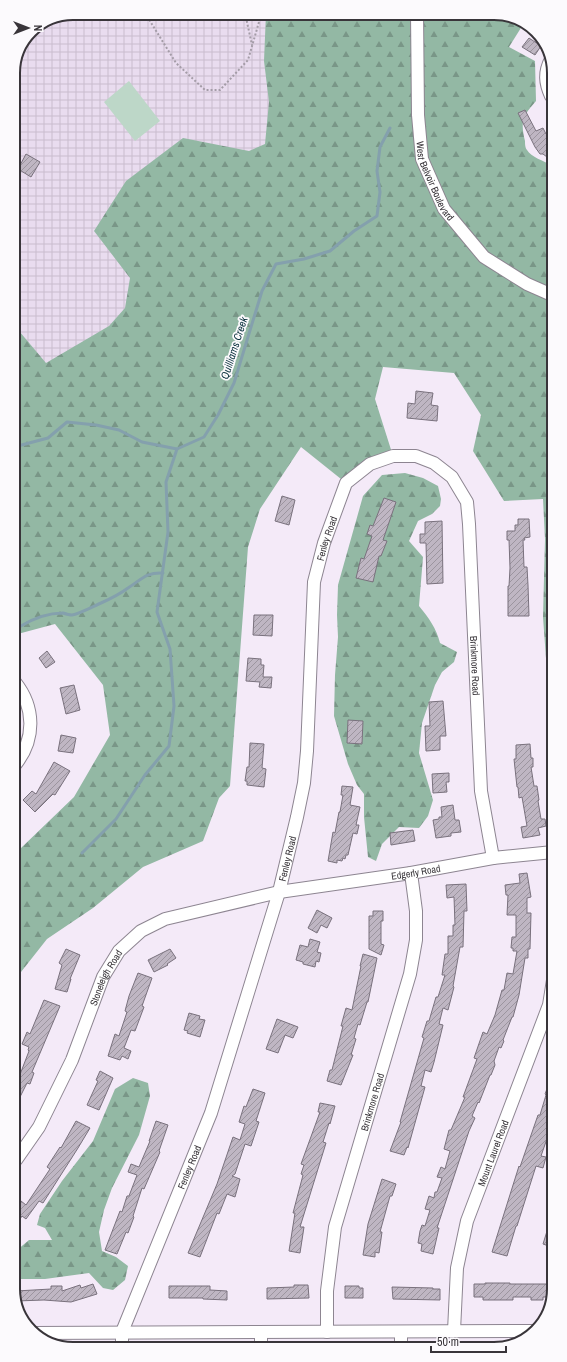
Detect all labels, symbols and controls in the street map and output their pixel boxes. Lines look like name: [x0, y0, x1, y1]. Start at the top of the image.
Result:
north arrow: [8, 8, 48, 48]
text: N: [31, 25, 45, 31]
street label: West Belvoir Boulevard: [413, 141, 457, 223]
water label: Quilliams Creek: [217, 315, 251, 381]
street label: Fenley Road: [314, 515, 340, 562]
street label: Brinkmore Road: [467, 635, 483, 696]
street label: Fenley Road: [276, 835, 299, 883]
street label: Edgerly Road: [390, 862, 442, 883]
street label: Stoneleigh Road: [87, 947, 125, 1008]
street label: Brinkmore Road: [358, 1072, 387, 1133]
street label: Mount Laurel Road: [475, 1118, 512, 1188]
street label: Fenley Road: [175, 1143, 204, 1191]
scale bar: [431, 1328, 506, 1354]
text: 50 m: [437, 1334, 459, 1350]

